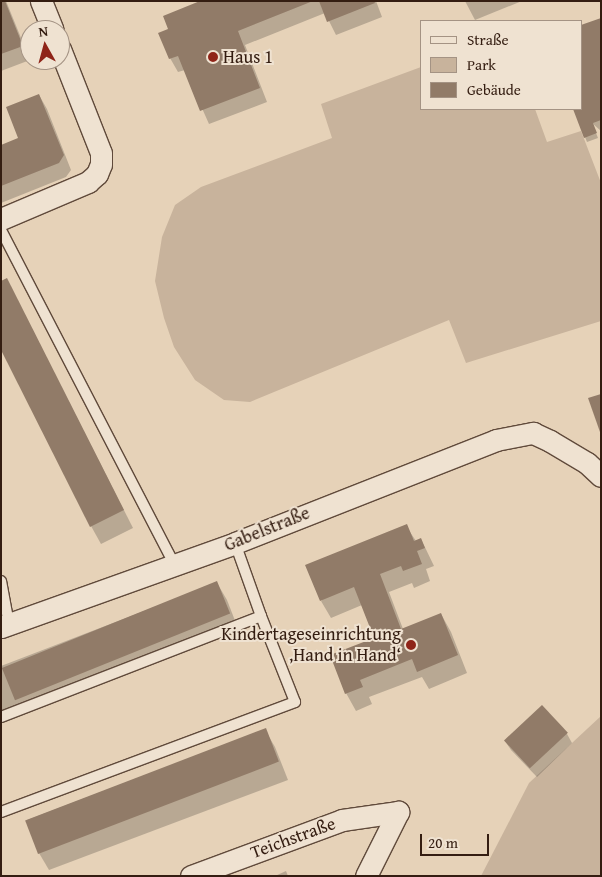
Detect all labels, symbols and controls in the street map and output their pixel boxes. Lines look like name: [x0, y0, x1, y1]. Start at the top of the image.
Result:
north arrow: [20, 20, 70, 70]
legend: [420, 20, 582, 110]
text: N: [37, 21, 49, 42]
text: Straße: [467, 29, 509, 50]
place label: Haus 1: [223, 46, 273, 68]
marker: Haus 1: [207, 51, 219, 63]
text: Park: [467, 54, 496, 75]
text: Gebäude: [467, 79, 521, 100]
street label: Gabelstraße: [221, 502, 313, 556]
place label: Kindertageseinrichtung ‚Hand in Hand‘: [221, 624, 401, 666]
marker: Kindertageseinrichtung ‚Hand in Hand‘: [405, 639, 417, 651]
street label: Teichstraße: [248, 813, 338, 863]
scale bar: [422, 824, 491, 856]
text: 20 m: [428, 832, 458, 853]

